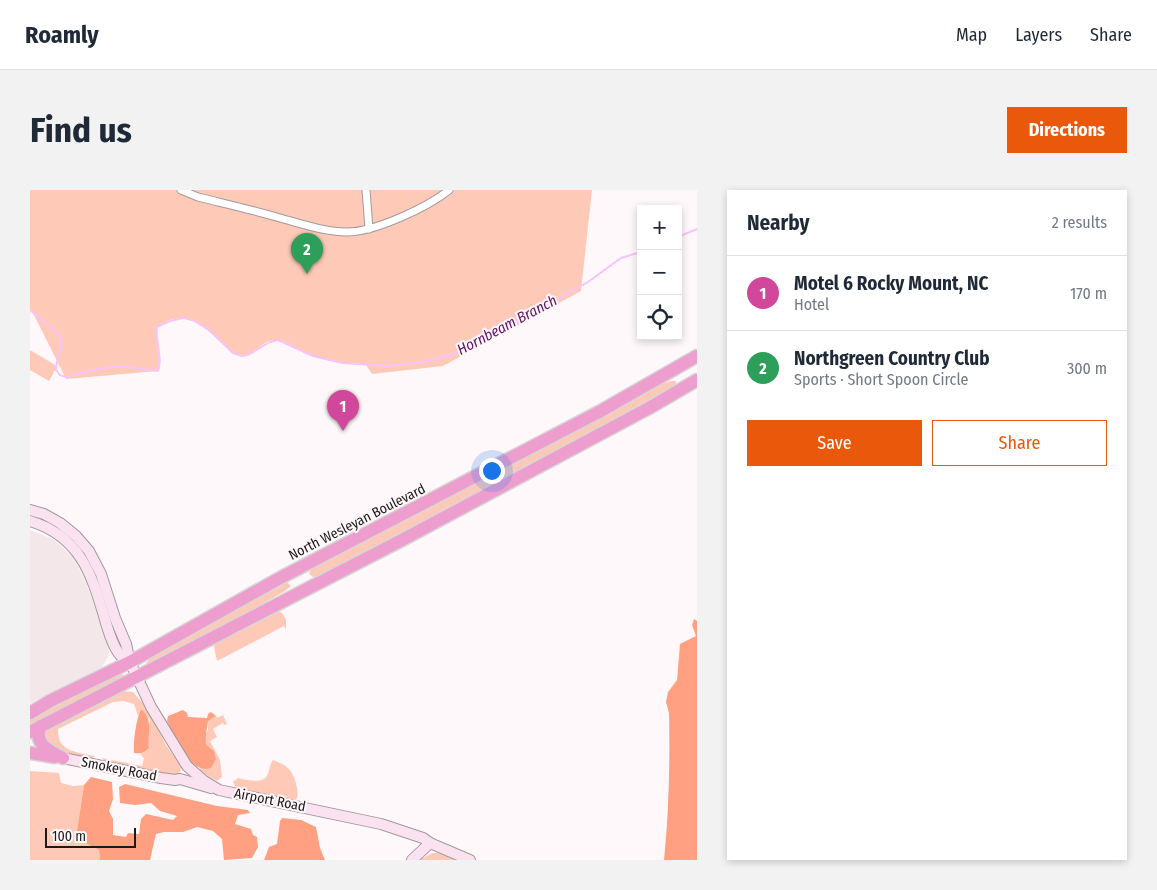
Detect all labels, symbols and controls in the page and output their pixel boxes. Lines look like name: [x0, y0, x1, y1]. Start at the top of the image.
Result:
text: Roamly: [25, 21, 99, 49]
text: Map: [956, 24, 987, 46]
text: Layers: [1015, 24, 1062, 46]
text: Share: [1090, 24, 1132, 46]
button: Directions: [1007, 107, 1127, 153]
text: Find us: [30, 109, 132, 151]
map controls: [637, 205, 682, 340]
button: +: [637, 205, 682, 250]
text: Nearby: [747, 210, 809, 236]
text: 2 results: [1052, 213, 1107, 232]
pin: 2: [291, 233, 323, 274]
button: −: [637, 250, 682, 295]
text: Motel 6 Rocky Mount, NC: [794, 272, 988, 295]
text: 1: [760, 284, 766, 303]
text: 170 m: [1070, 284, 1107, 303]
water label: Hornbeam Branch: [454, 291, 560, 359]
button: locate: [637, 295, 682, 340]
text: Hotel: [794, 295, 829, 314]
text: Northgreen Country Club: [794, 347, 989, 370]
text: 2: [759, 359, 767, 378]
text: 300 m: [1067, 359, 1107, 378]
text: Sports · Short Spoon Circle: [794, 370, 968, 389]
pin: 1: [327, 390, 359, 431]
button: Save: [747, 420, 922, 466]
button: Share: [932, 420, 1107, 466]
your location: [479, 458, 505, 484]
street label: North Wesleyan Boulevard: [286, 480, 428, 564]
street label: Smokey Road: [80, 753, 158, 785]
street label: Airport Road: [233, 785, 307, 815]
scale bar: [45, 825, 136, 848]
text: 100 m: [52, 828, 86, 845]

